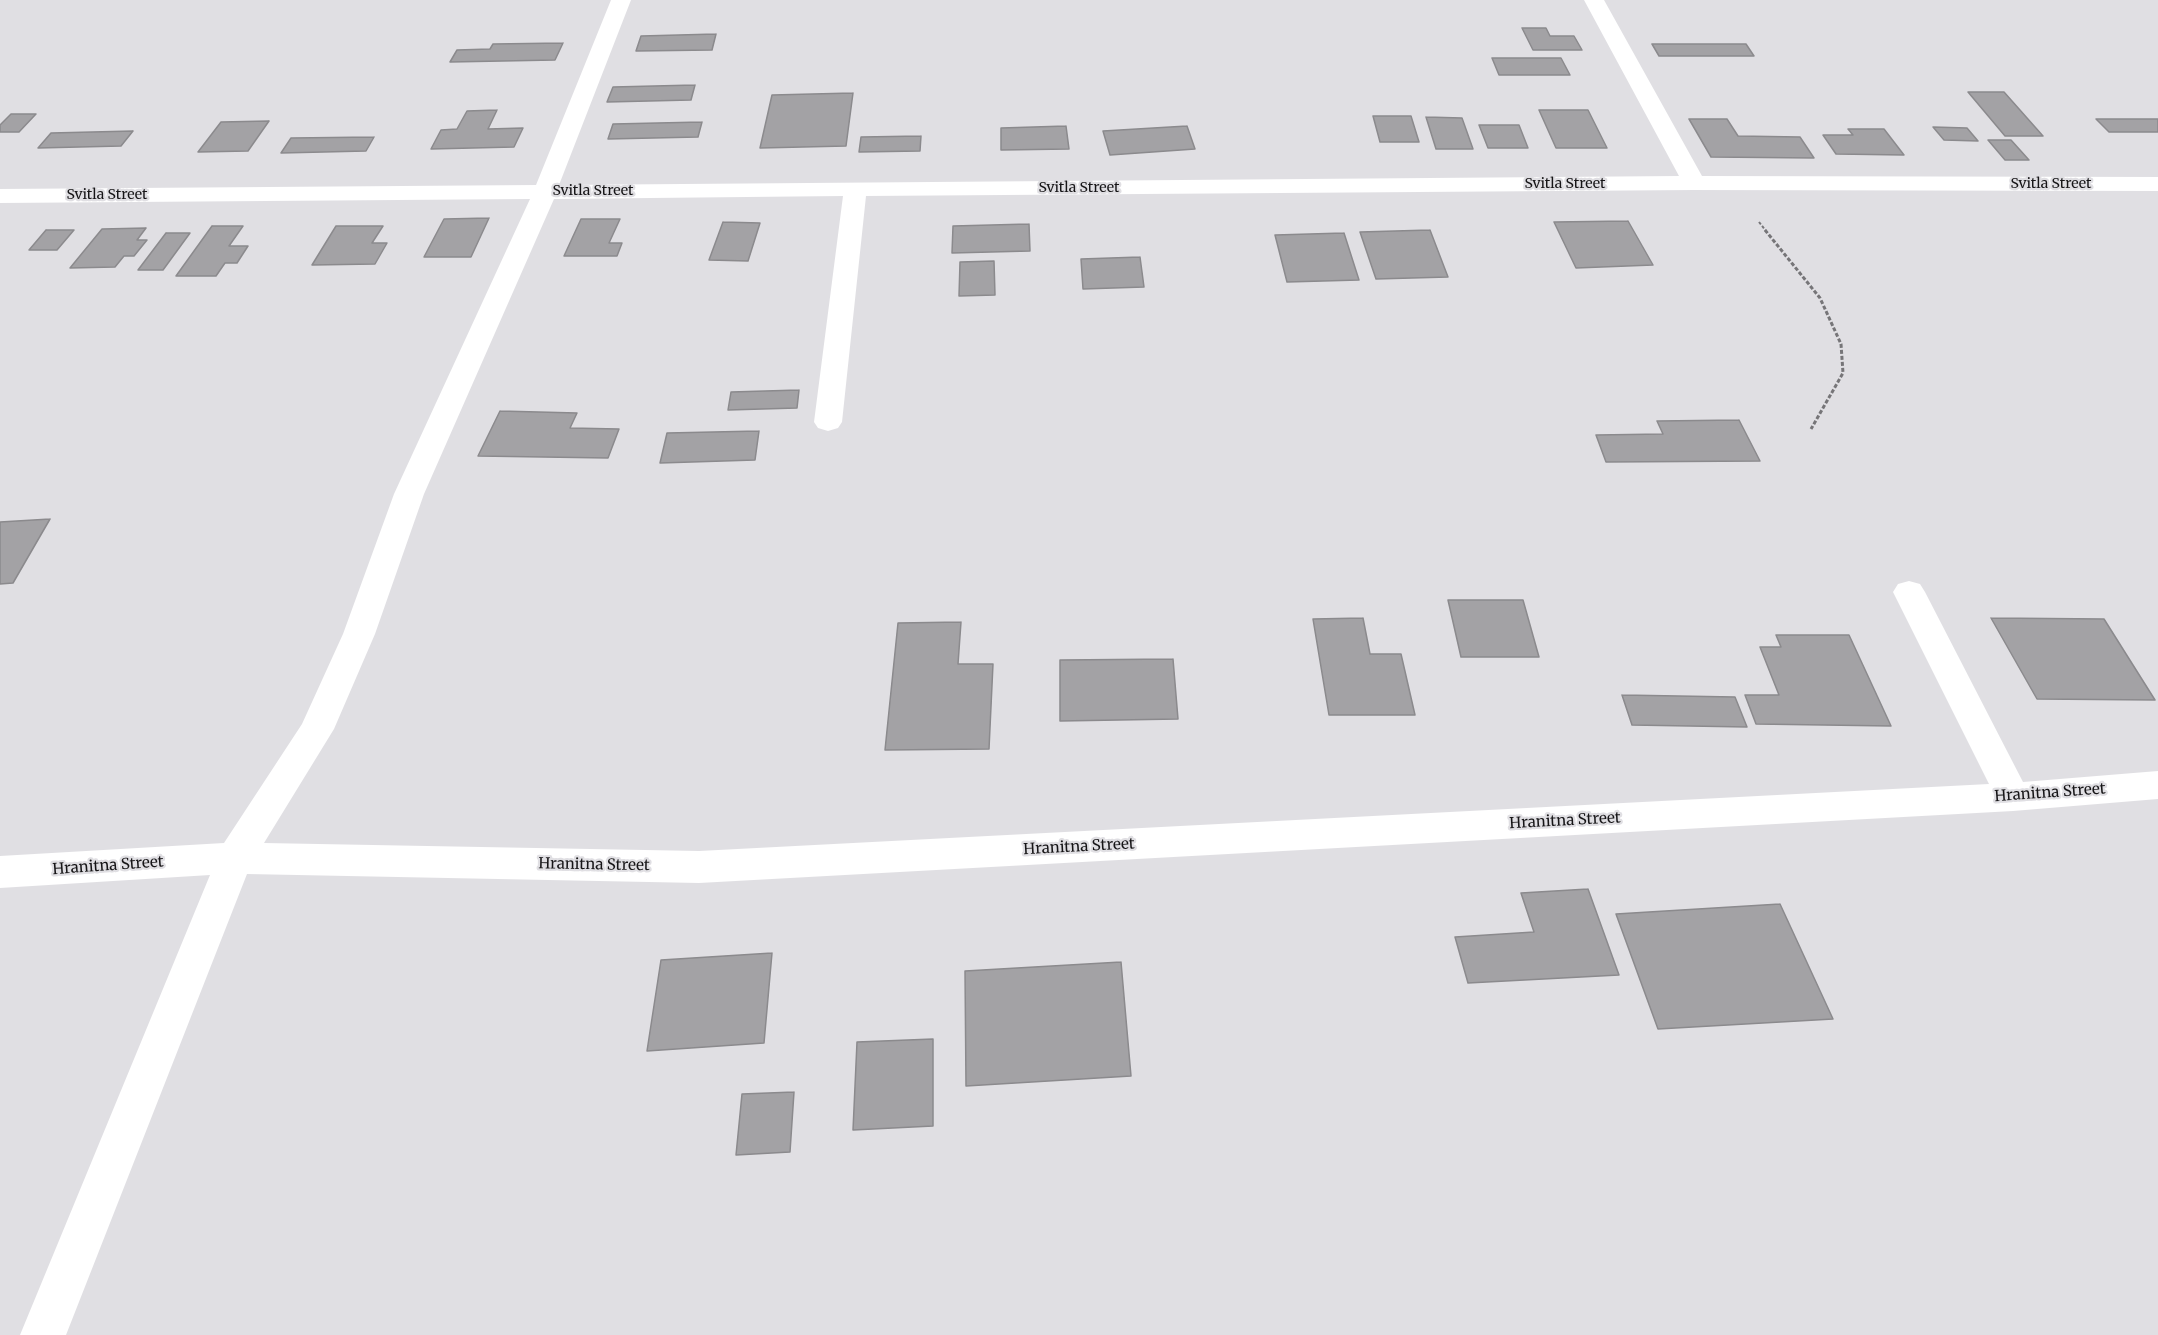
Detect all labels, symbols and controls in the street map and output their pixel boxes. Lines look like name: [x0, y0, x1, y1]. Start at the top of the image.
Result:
street label: Svitla Street: [1524, 176, 1606, 192]
street label: Svitla Street: [2010, 176, 2092, 192]
street label: Svitla Street: [1038, 180, 1120, 196]
street label: Svitla Street: [552, 183, 634, 199]
street label: Svitla Street: [66, 187, 148, 203]
street label: Hranitna Street: [1994, 780, 2106, 806]
street label: Hranitna Street: [1509, 809, 1621, 833]
street label: Hranitna Street: [1023, 835, 1135, 859]
street label: Hranitna Street: [52, 853, 164, 879]
street label: Hranitna Street: [538, 855, 650, 875]

